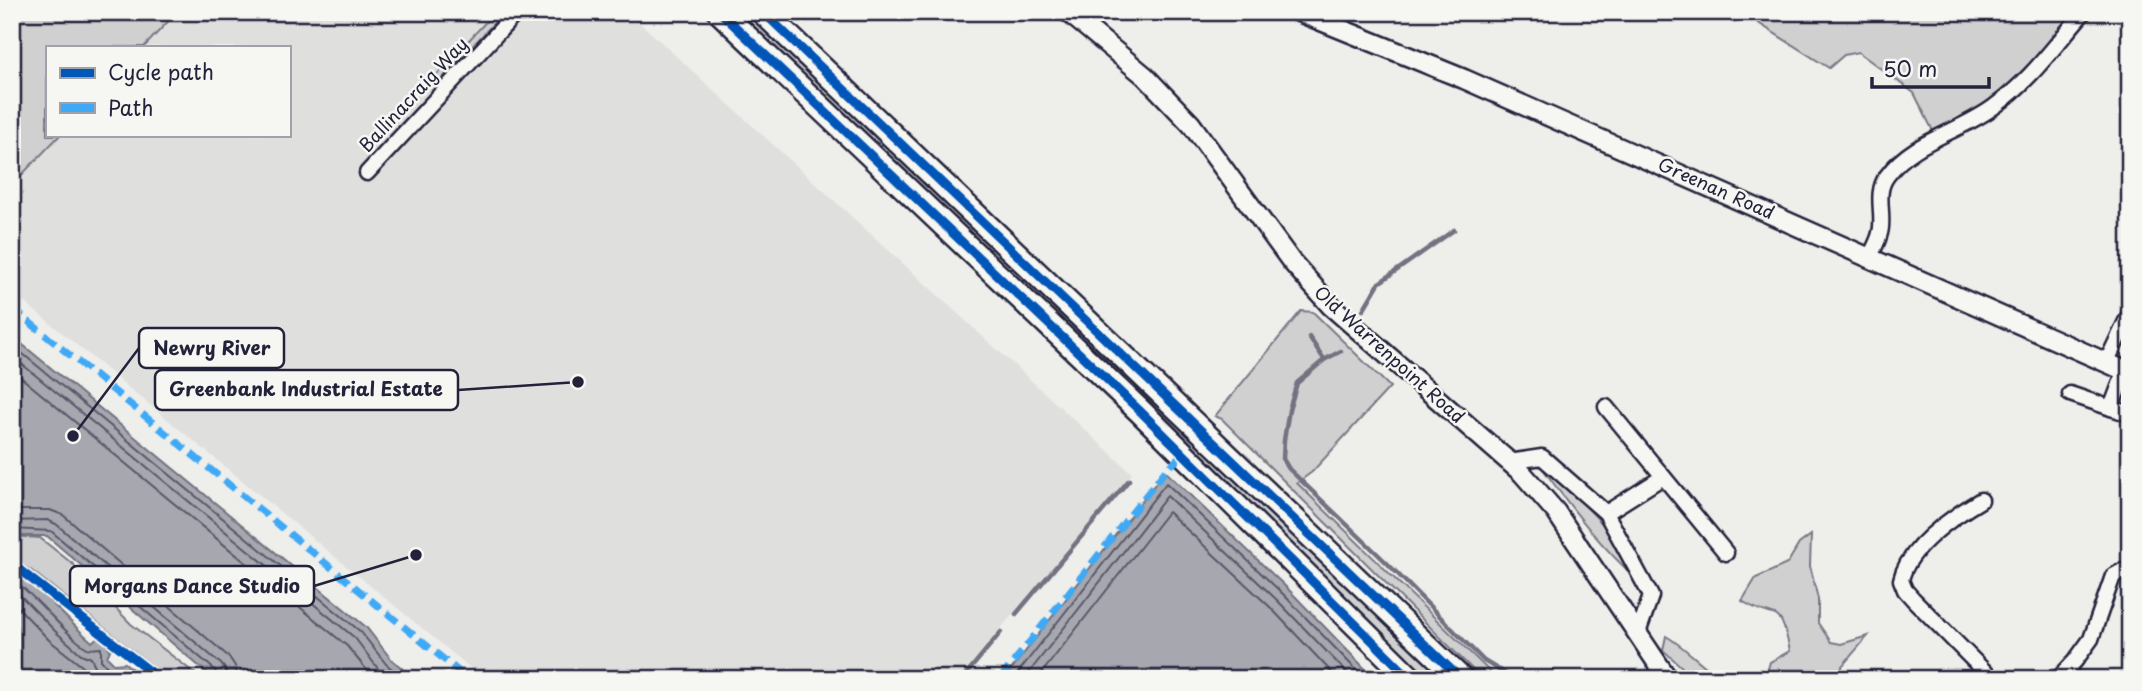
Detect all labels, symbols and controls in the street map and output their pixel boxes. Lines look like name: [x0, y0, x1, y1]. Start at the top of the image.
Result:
street label: Ballinacraig Way: [352, 30, 474, 158]
legend: [46, 46, 290, 136]
scale bar: [1872, 46, 1990, 90]
text: 50 m: [1883, 52, 1937, 84]
text: Cycle path: [108, 55, 214, 87]
text: Path: [108, 91, 153, 123]
street label: Greenan Road: [1654, 150, 1779, 225]
street label: Old Warrenpoint Road: [1309, 279, 1471, 429]
callout: Newry River: [139, 328, 284, 368]
text: Newry River: [153, 333, 271, 361]
callout: Greenbank Industrial Estate: [155, 370, 458, 410]
text: Greenbank Industrial Estate: [169, 374, 443, 402]
callout: Morgans Dance Studio: [70, 566, 314, 606]
text: Morgans Dance Studio: [84, 571, 300, 599]

